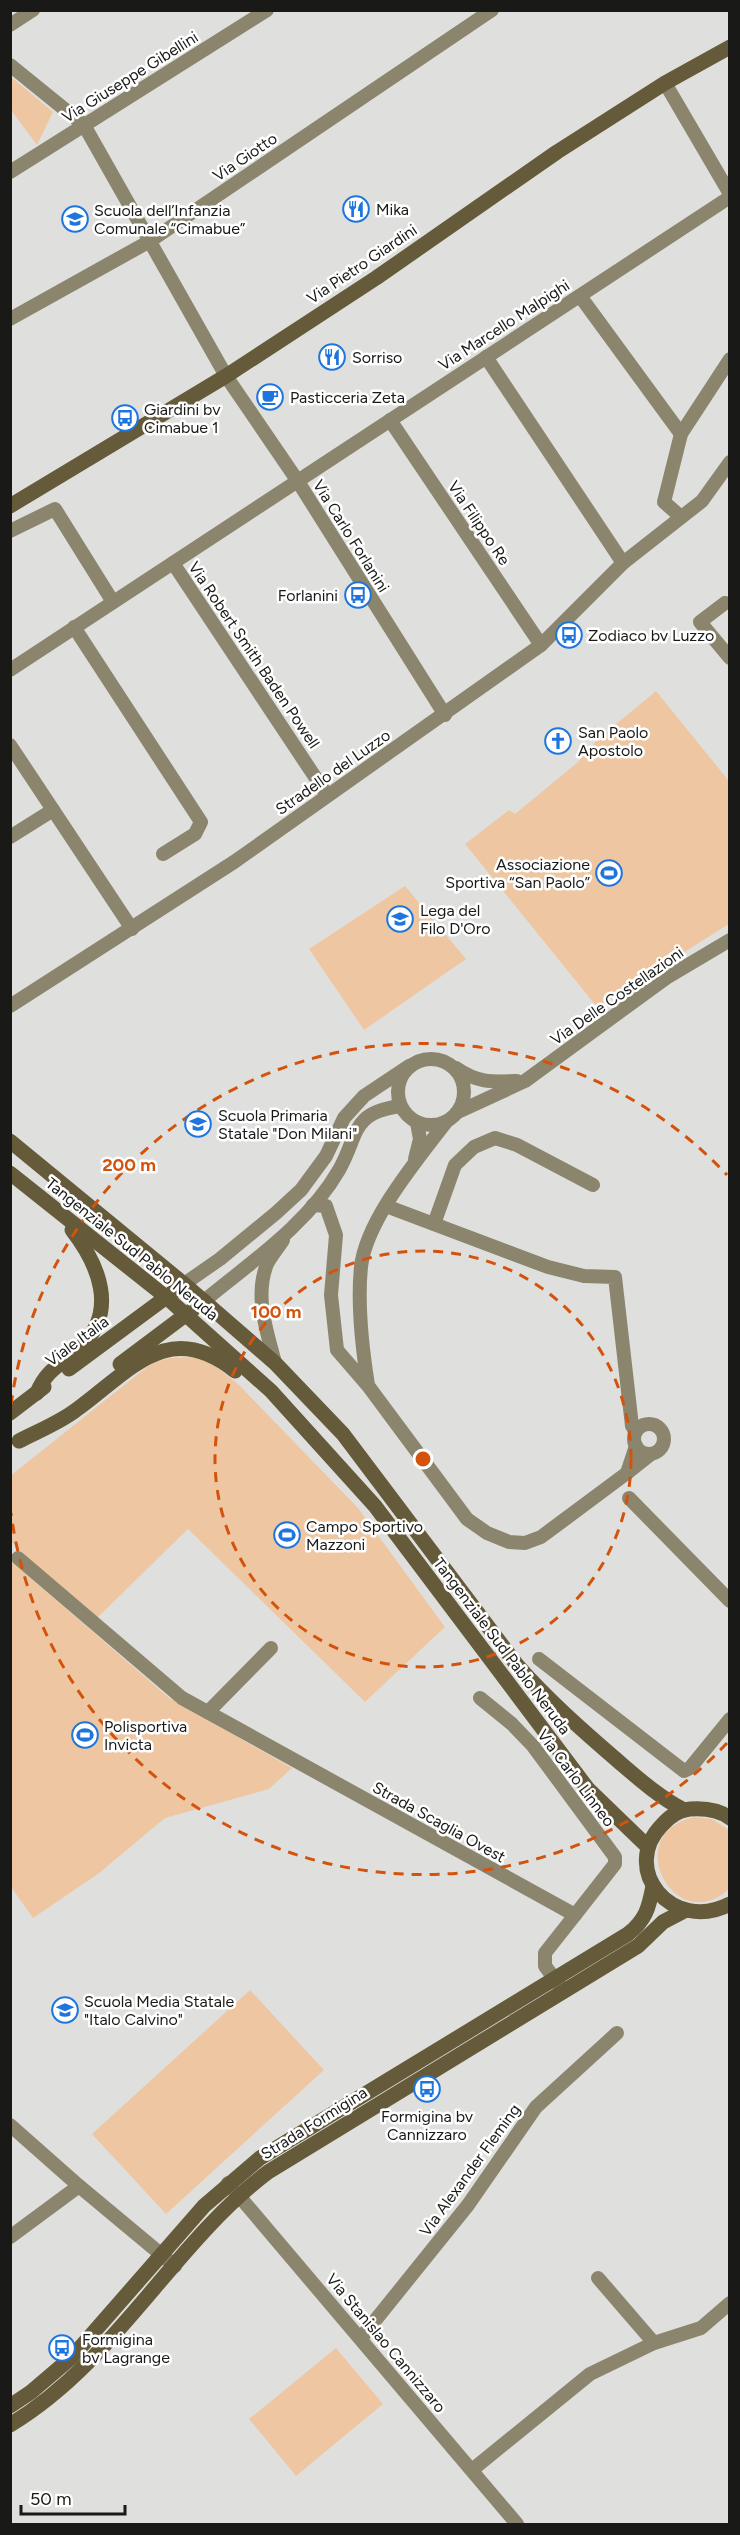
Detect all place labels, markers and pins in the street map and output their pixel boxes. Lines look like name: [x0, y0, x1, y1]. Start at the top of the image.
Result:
restaurant icon: Mika: [341, 194, 371, 224]
place label: Mika: [376, 200, 409, 219]
place label: Scuola dell’Infanzia Comunale “Cimabue”: [94, 201, 246, 238]
school or university icon: Scuola dell’Infanzia Comunale “Cimabue”: [60, 204, 90, 234]
restaurant icon: Sorriso: [317, 342, 347, 372]
place label: Sorriso: [352, 348, 402, 367]
cafe icon: Pasticceria Zeta: [255, 382, 285, 412]
place label: Pasticceria Zeta: [290, 388, 405, 407]
place label: Giardini bv Cimabue 1: [144, 400, 221, 437]
bus stop icon: Giardini bv Cimabue 1: [110, 403, 140, 433]
bus stop icon: Forlanini: [343, 580, 373, 610]
place label: Forlanini: [278, 585, 338, 605]
bus stop icon: Zodiaco bv Luzzo: [554, 620, 584, 650]
place label: Zodiaco bv Luzzo: [588, 626, 714, 645]
place label: San Paolo Apostolo: [578, 723, 648, 760]
church icon: San Paolo Apostolo: [543, 726, 573, 756]
place label: Associazione Sportiva “San Paolo”: [445, 855, 591, 892]
sports icon: Associazione Sportiva “San Paolo”: [594, 858, 624, 888]
place label: Lega del Filo D'Oro: [420, 901, 490, 938]
school or university icon: Lega del Filo D'Oro: [385, 904, 415, 934]
place label: Scuola Primaria Statale "Don Milani": [218, 1106, 357, 1143]
school or university icon: Scuola Primaria Statale "Don Milani": [183, 1109, 213, 1139]
centre of rings: [413, 1449, 433, 1469]
place label: Campo Sportivo Mazzoni: [306, 1517, 423, 1554]
sports icon: Campo Sportivo Mazzoni: [272, 1520, 302, 1550]
place label: Polisportiva Invicta: [104, 1717, 187, 1754]
sports icon: Polisportiva Invicta: [70, 1720, 100, 1750]
place label: Scuola Media Statale "Italo Calvino": [84, 1992, 234, 2029]
school or university icon: Scuola Media Statale "Italo Calvino": [50, 1995, 80, 2025]
bus stop icon: Formigina bv Cannizzaro: [412, 2074, 442, 2104]
place label: Formigina bv Cannizzaro: [381, 2107, 474, 2144]
place label: Formigina bv Lagrange: [82, 2330, 170, 2367]
bus stop icon: Formigina bv Lagrange: [47, 2333, 77, 2363]

